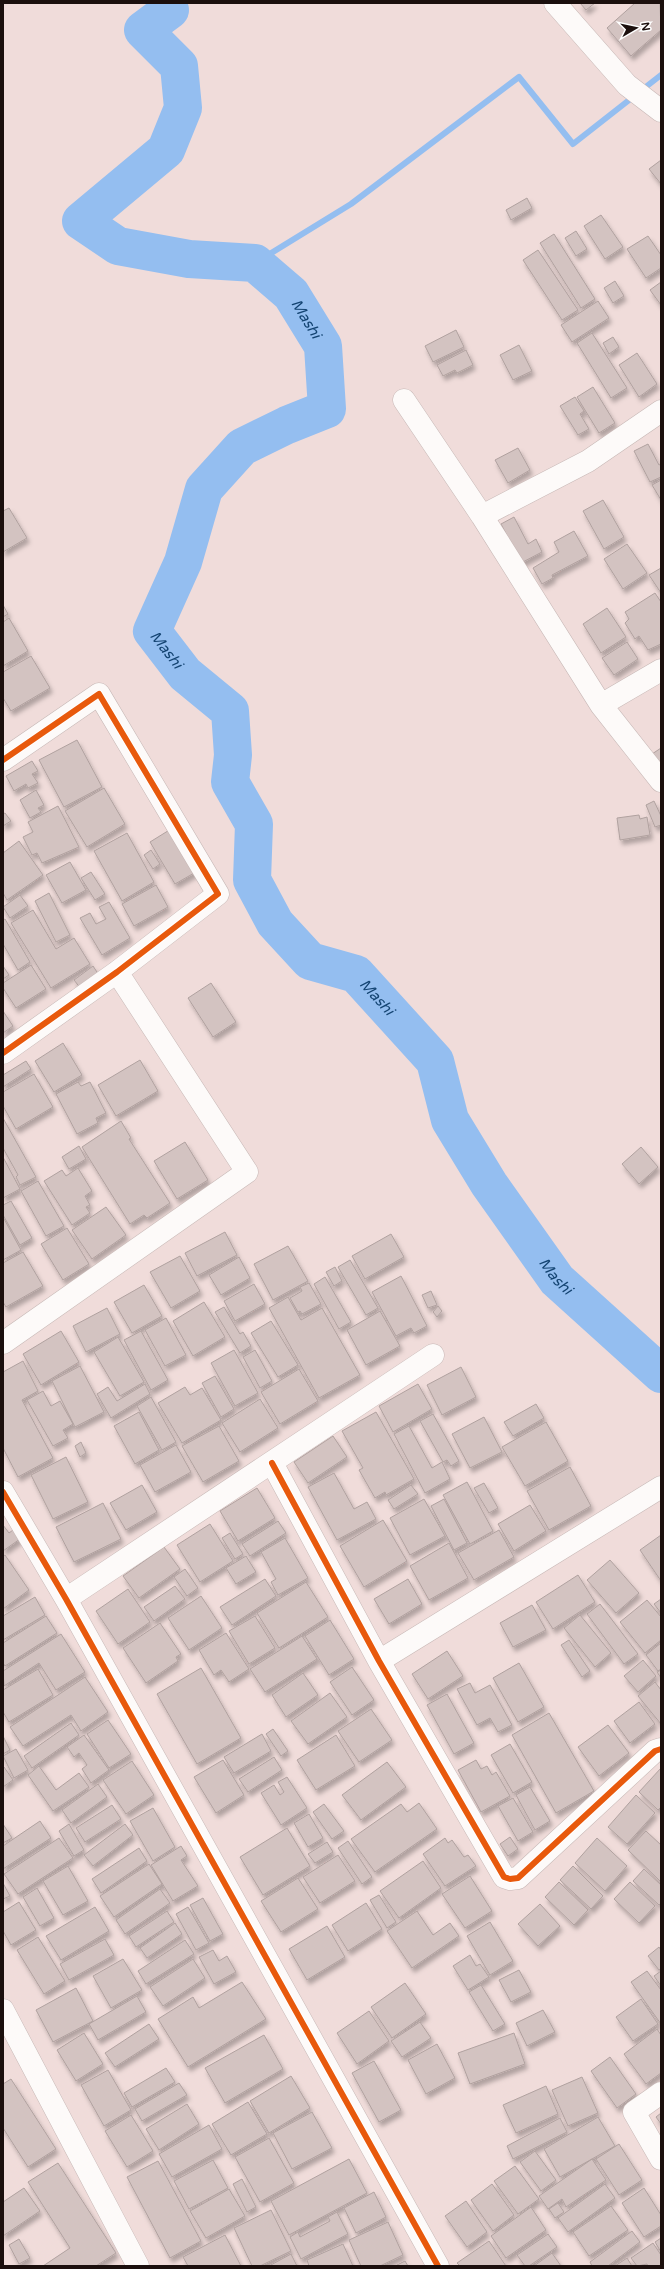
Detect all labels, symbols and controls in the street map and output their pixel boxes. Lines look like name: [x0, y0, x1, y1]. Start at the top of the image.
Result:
north arrow: [616, 8, 656, 48]
text: N: [638, 21, 652, 32]
water label: Mashi: [287, 296, 326, 344]
water label: Mashi: [146, 627, 188, 674]
water label: Mashi: [356, 975, 400, 1021]
water label: Mashi: [535, 1254, 578, 1300]

